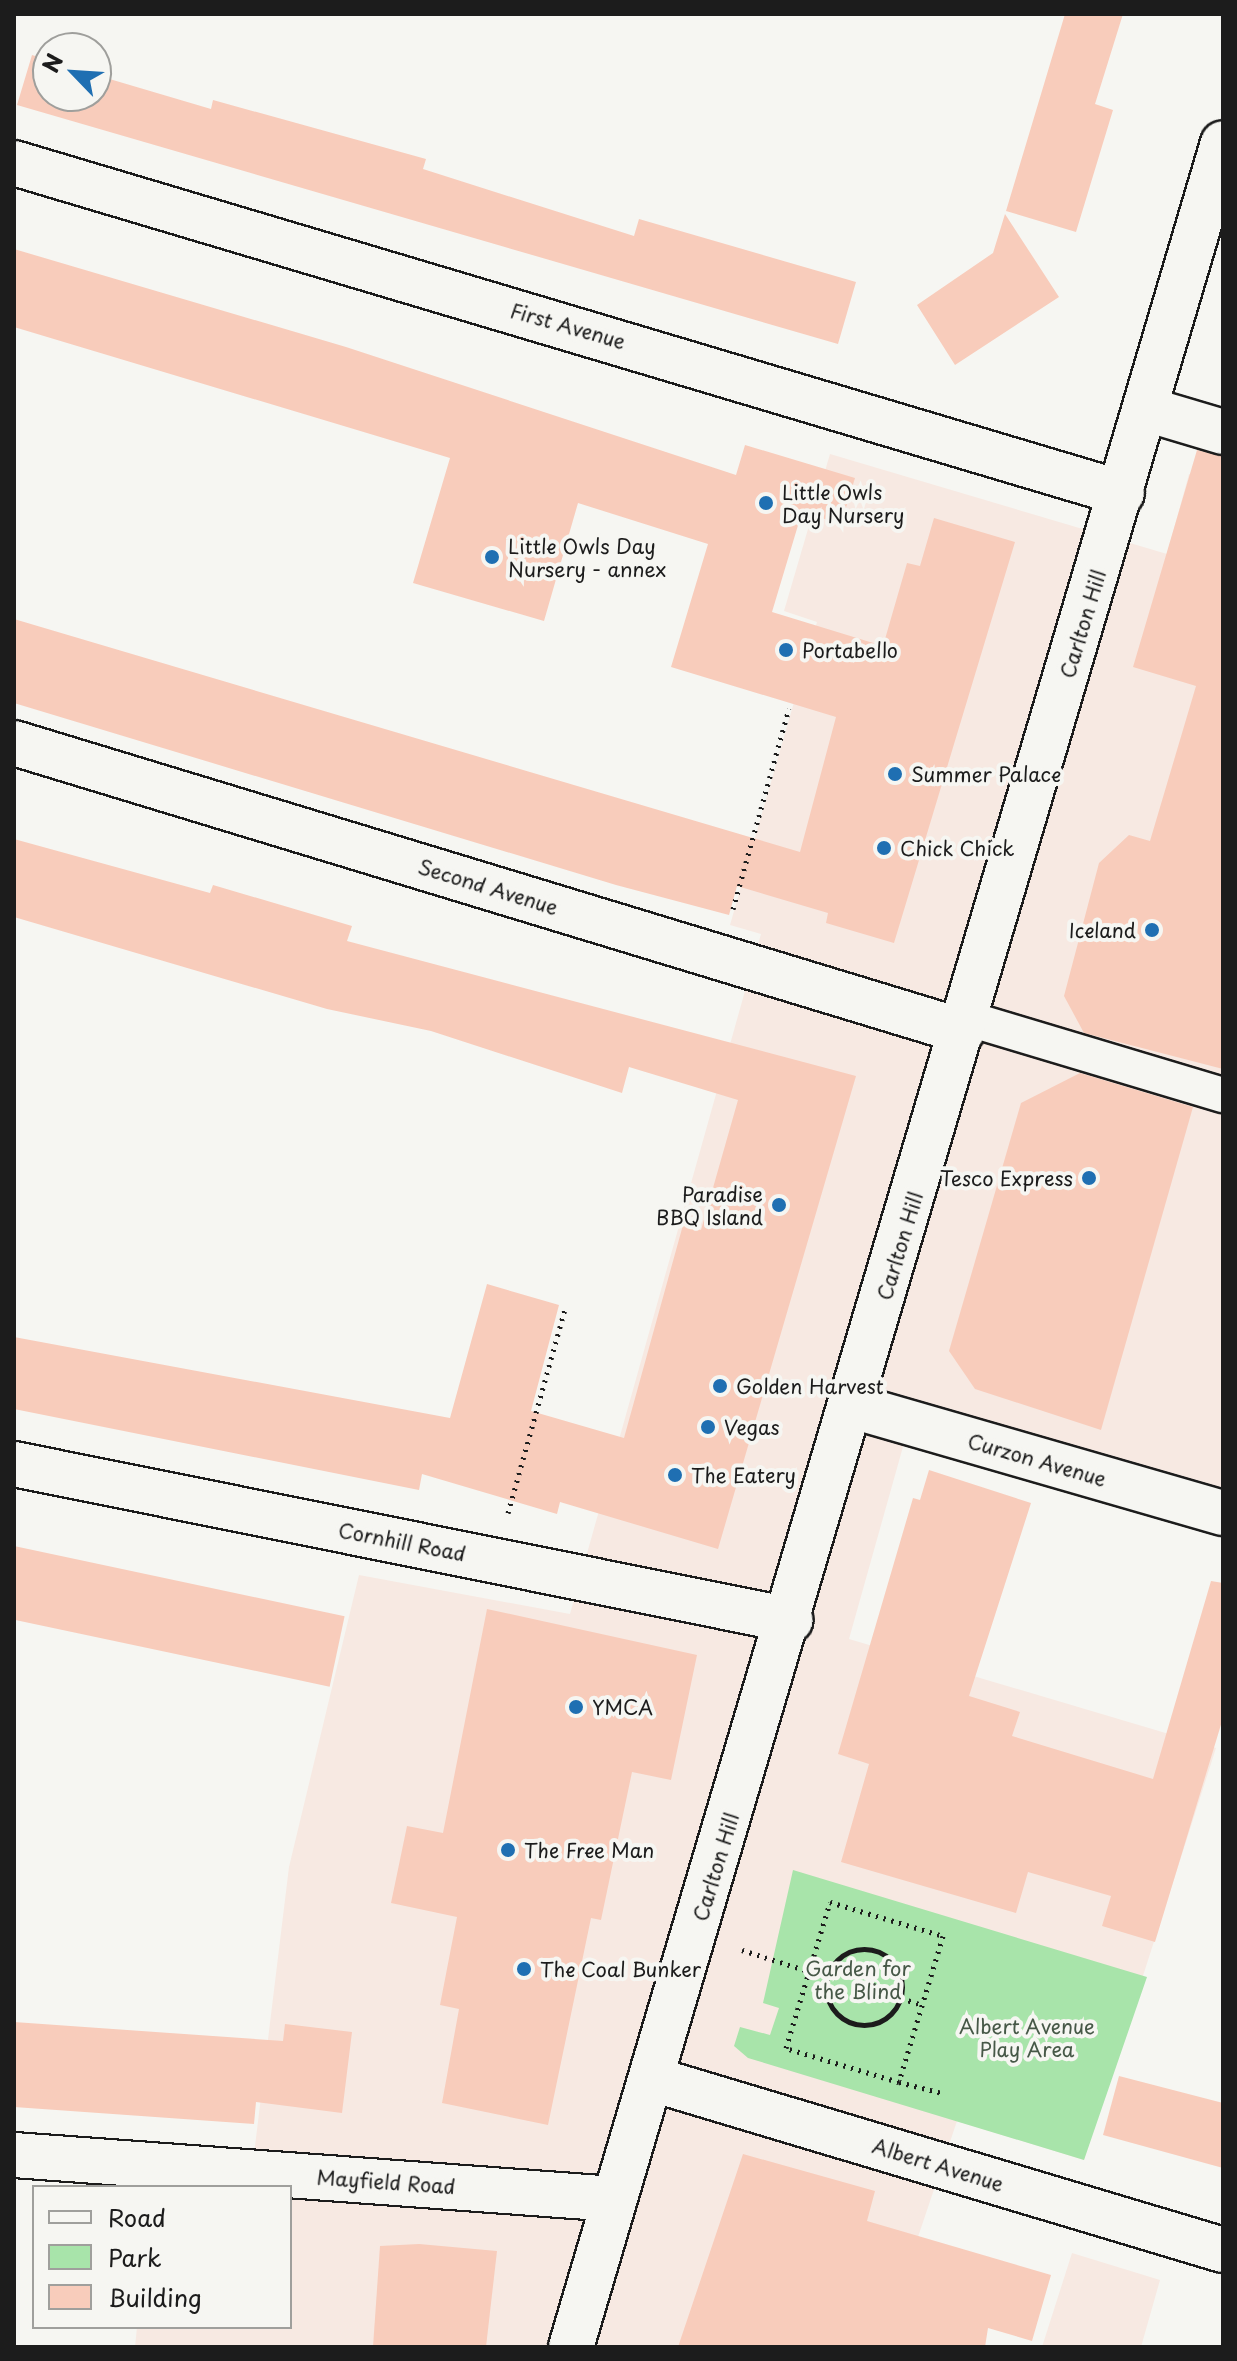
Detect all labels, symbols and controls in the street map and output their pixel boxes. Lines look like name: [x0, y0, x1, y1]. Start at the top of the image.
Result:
north arrow: [32, 32, 112, 112]
text: N: [33, 48, 70, 77]
street label: First Avenue: [508, 298, 628, 354]
place label: Little Owls Day Nursery: [782, 480, 906, 527]
marker: Little Owls Day Nursery: [757, 494, 775, 512]
place label: Little Owls Day Nursery - annex: [508, 534, 666, 581]
marker: Little Owls Day Nursery - annex: [483, 548, 501, 566]
street label: Carlton Hill: [1055, 567, 1111, 681]
place label: Portabello: [802, 638, 898, 662]
marker: Portabello: [777, 641, 795, 659]
place label: Summer Palace: [911, 762, 1062, 786]
marker: Summer Palace: [886, 765, 904, 783]
place label: Chick Chick: [900, 836, 1017, 860]
marker: Chick Chick: [875, 839, 893, 857]
street label: Second Avenue: [416, 854, 560, 920]
place label: Iceland: [1069, 918, 1136, 942]
marker: Iceland: [1143, 921, 1161, 939]
place label: Tesco Express: [940, 1166, 1073, 1190]
marker: Tesco Express: [1080, 1169, 1098, 1187]
place label: Paradise BBQ Island: [657, 1182, 763, 1229]
street label: Carlton Hill: [872, 1189, 928, 1303]
marker: Paradise BBQ Island: [770, 1196, 788, 1214]
place label: Golden Harvest: [736, 1374, 884, 1398]
marker: Golden Harvest: [711, 1377, 729, 1395]
place label: Vegas: [724, 1415, 780, 1439]
marker: Vegas: [699, 1418, 717, 1436]
street label: Curzon Avenue: [965, 1429, 1109, 1491]
place label: The Eatery: [691, 1463, 796, 1487]
marker: The Eatery: [666, 1466, 684, 1484]
street label: Cornhill Road: [336, 1518, 468, 1566]
place label: YMCA: [592, 1695, 653, 1719]
marker: YMCA: [567, 1698, 585, 1716]
street label: Carlton Hill: [688, 1810, 744, 1924]
place label: The Free Man: [524, 1838, 658, 1862]
marker: The Free Man: [499, 1841, 517, 1859]
park label: Garden for the Blind: [805, 1956, 911, 2003]
place label: The Coal Bunker: [540, 1957, 702, 1981]
marker: The Coal Bunker: [515, 1960, 533, 1978]
park label: Albert Avenue Play Area: [959, 2015, 1095, 2062]
street label: Albert Avenue: [870, 2134, 1006, 2196]
street label: Mayfield Road: [316, 2165, 456, 2199]
legend: [32, 2185, 292, 2329]
text: Road: [108, 2199, 166, 2235]
text: Park: [108, 2239, 162, 2275]
text: Building: [108, 2279, 202, 2315]

